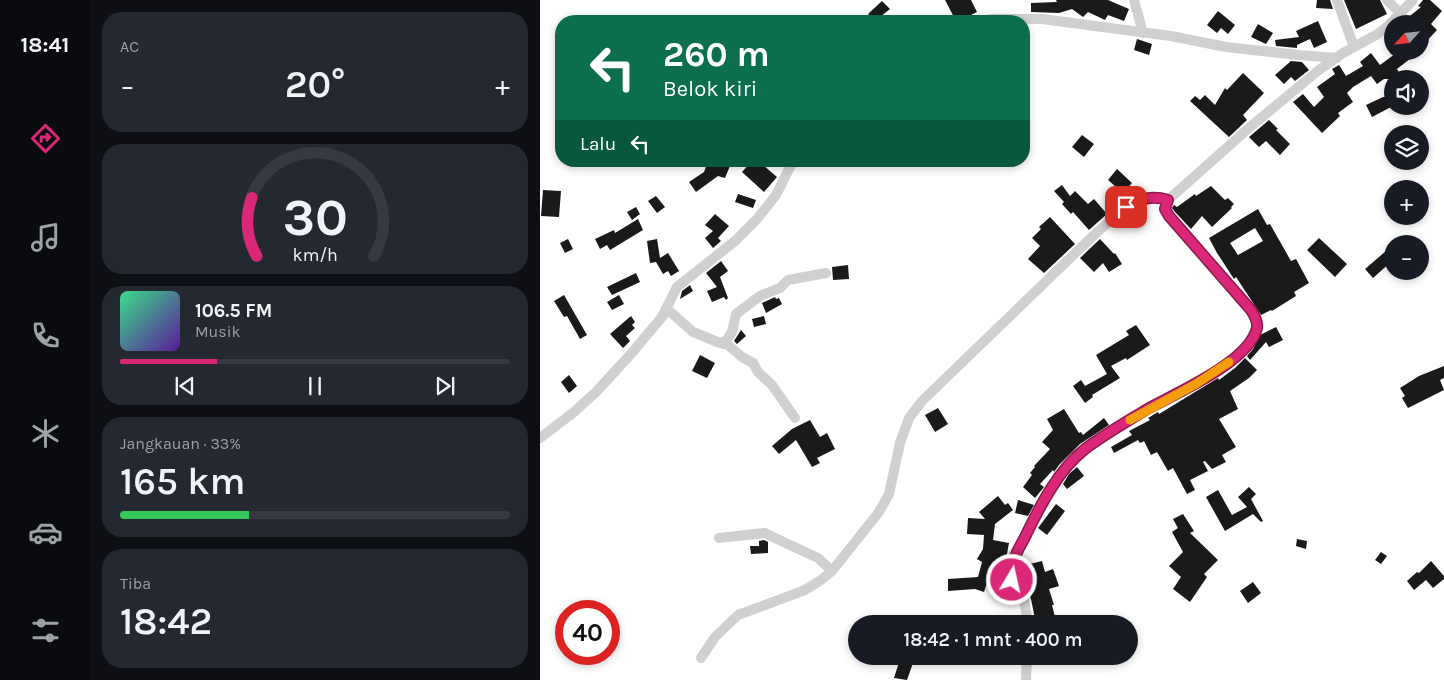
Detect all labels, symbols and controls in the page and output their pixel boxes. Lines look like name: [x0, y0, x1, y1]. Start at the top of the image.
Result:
north arrow: [1384, 15, 1429, 60]
map controls: [1384, 15, 1429, 280]
text: 18:41: [21, 32, 69, 58]
text: 260 m: [663, 34, 770, 75]
icon: left: [580, 35, 645, 100]
text: AC: [120, 37, 139, 56]
text: 20°: [285, 62, 345, 107]
text: −: [120, 69, 135, 102]
text: +: [495, 69, 510, 102]
button: sound: [1384, 70, 1429, 115]
text: Belok kiri: [663, 76, 757, 102]
icon: directions: [28, 121, 63, 156]
button: layers: [1384, 125, 1429, 170]
icon: left: [626, 130, 654, 158]
text: Lalu: [580, 133, 616, 155]
button: +: [1384, 180, 1429, 225]
pin: [1105, 186, 1147, 228]
text: 30: [282, 187, 348, 248]
icon: arrive: [1112, 193, 1140, 221]
icon: music: [28, 220, 63, 255]
button: −: [1384, 235, 1429, 280]
text: km/h: [292, 245, 338, 266]
text: 106.5 FM: [195, 300, 272, 322]
icon: phone: [28, 318, 63, 353]
text: Musik: [195, 322, 240, 341]
icon: previous: [171, 372, 199, 400]
icon: pause: [301, 372, 329, 400]
icon: next: [431, 372, 459, 400]
icon: climate: [28, 416, 63, 451]
text: Jangkauan · 33%: [120, 434, 241, 453]
text: 165 km: [120, 459, 245, 504]
icon: car: [28, 515, 63, 550]
position arrow: [985, 553, 1037, 605]
text: Tiba: [120, 574, 151, 593]
text: 18:42: [120, 599, 212, 644]
speed limit sign: 40: [555, 600, 620, 665]
icon: filters: [28, 613, 63, 648]
text: 18:42 · 1 mnt · 400 m: [904, 629, 1082, 651]

